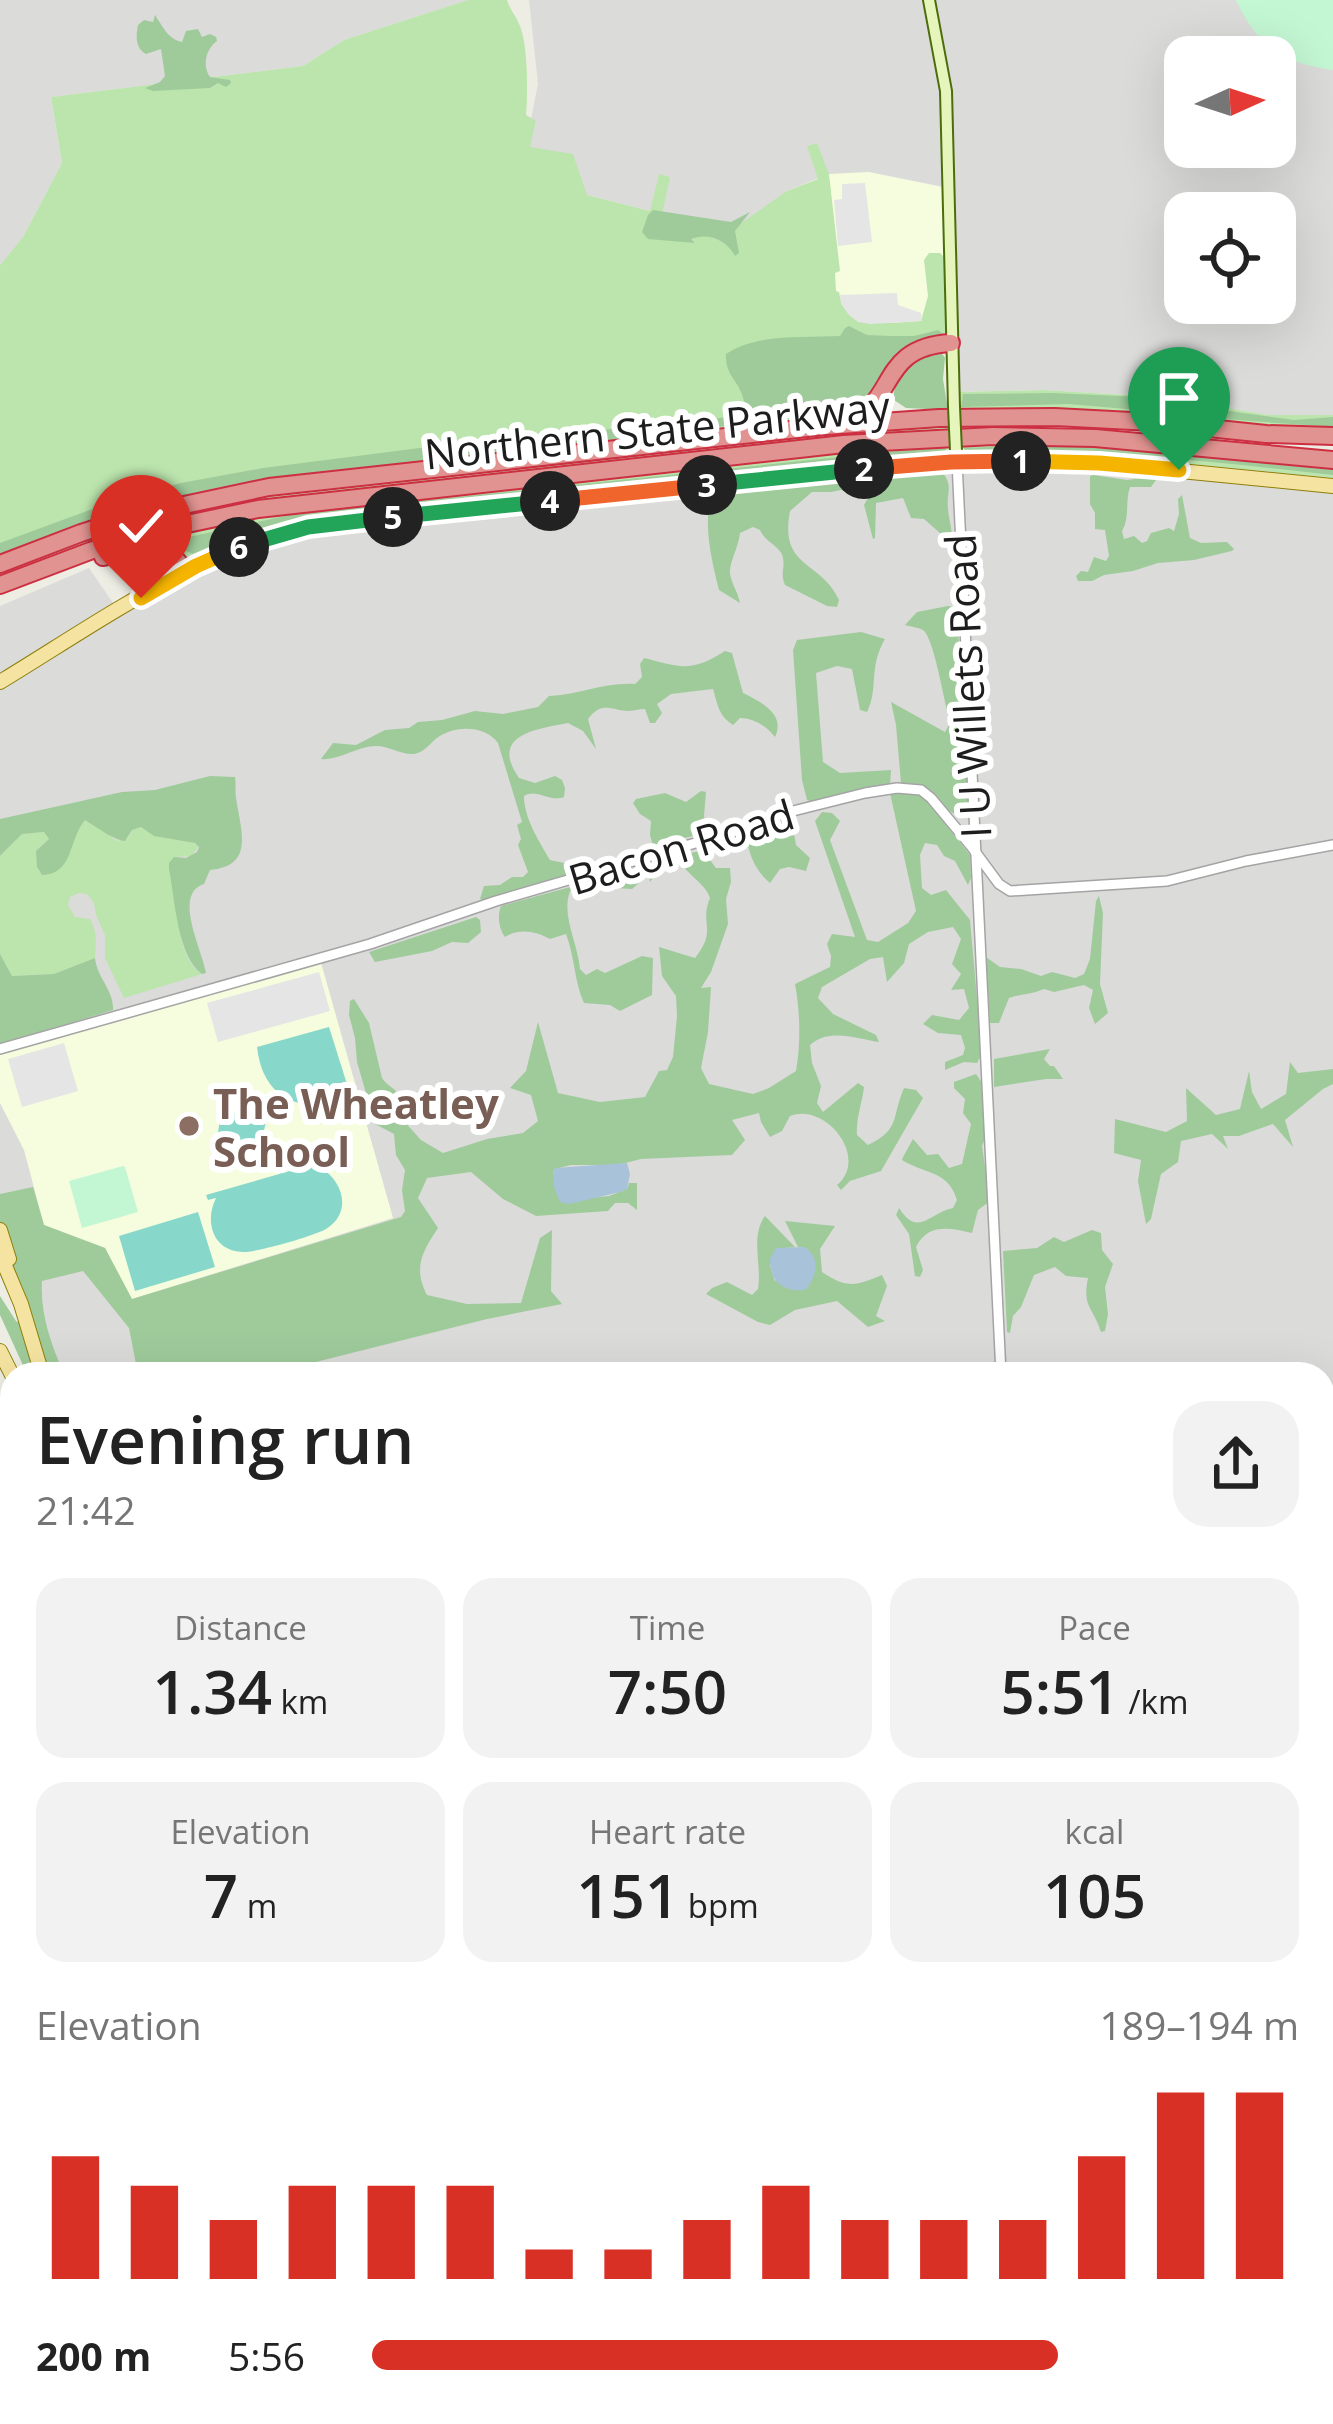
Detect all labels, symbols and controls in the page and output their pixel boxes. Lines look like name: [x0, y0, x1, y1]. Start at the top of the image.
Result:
north arrow: [1164, 36, 1296, 168]
map controls: [1164, 36, 1296, 324]
button: locate: [1164, 192, 1296, 324]
pin: [1128, 347, 1230, 470]
icon: arrive: [1146, 365, 1212, 431]
street label: Northern State Parkway: [421, 376, 894, 482]
pin: 1: [991, 431, 1051, 491]
text: 1: [1012, 438, 1030, 483]
pin: 2: [834, 439, 894, 499]
text: 2: [855, 446, 873, 491]
pin: 3: [677, 455, 737, 515]
text: 3: [698, 462, 716, 507]
pin: 4: [520, 471, 580, 531]
pin: [90, 475, 192, 598]
text: 4: [541, 478, 559, 523]
pin: 5: [363, 487, 423, 547]
icon: check: [108, 493, 174, 559]
text: 5: [384, 494, 402, 539]
pin: 6: [209, 517, 269, 577]
text: 6: [230, 524, 248, 569]
street label: I U Willets Road: [931, 532, 1003, 840]
street label: Bacon Road: [561, 785, 801, 907]
place label: The Wheatley School: [213, 1074, 499, 1179]
marker: The Wheatley School: [176, 1113, 202, 1139]
text: Evening run: [36, 1393, 414, 1483]
button: share: [1173, 1401, 1299, 1527]
text: 21:42: [36, 1483, 135, 1536]
text: Distance: [174, 1605, 307, 1650]
text: Time: [630, 1605, 705, 1650]
text: Pace: [1058, 1605, 1131, 1650]
text: 1.34: [153, 1650, 272, 1732]
text: 7:50: [608, 1650, 727, 1732]
text: 5:51: [1001, 1650, 1120, 1732]
text: km: [272, 1679, 328, 1724]
text: /km: [1120, 1679, 1188, 1724]
text: Elevation: [170, 1809, 311, 1854]
text: Heart rate: [589, 1809, 746, 1854]
text: kcal: [1065, 1809, 1124, 1854]
text: 7: [204, 1854, 238, 1936]
text: 151: [576, 1854, 679, 1936]
text: 105: [1043, 1854, 1146, 1936]
text: m: [238, 1883, 277, 1928]
text: bpm: [679, 1883, 759, 1928]
text: Elevation: [36, 1998, 202, 2051]
text: 189–194 m: [1099, 1998, 1299, 2051]
text: 200 m: [36, 2329, 151, 2382]
text: 5:56: [228, 2329, 305, 2382]

